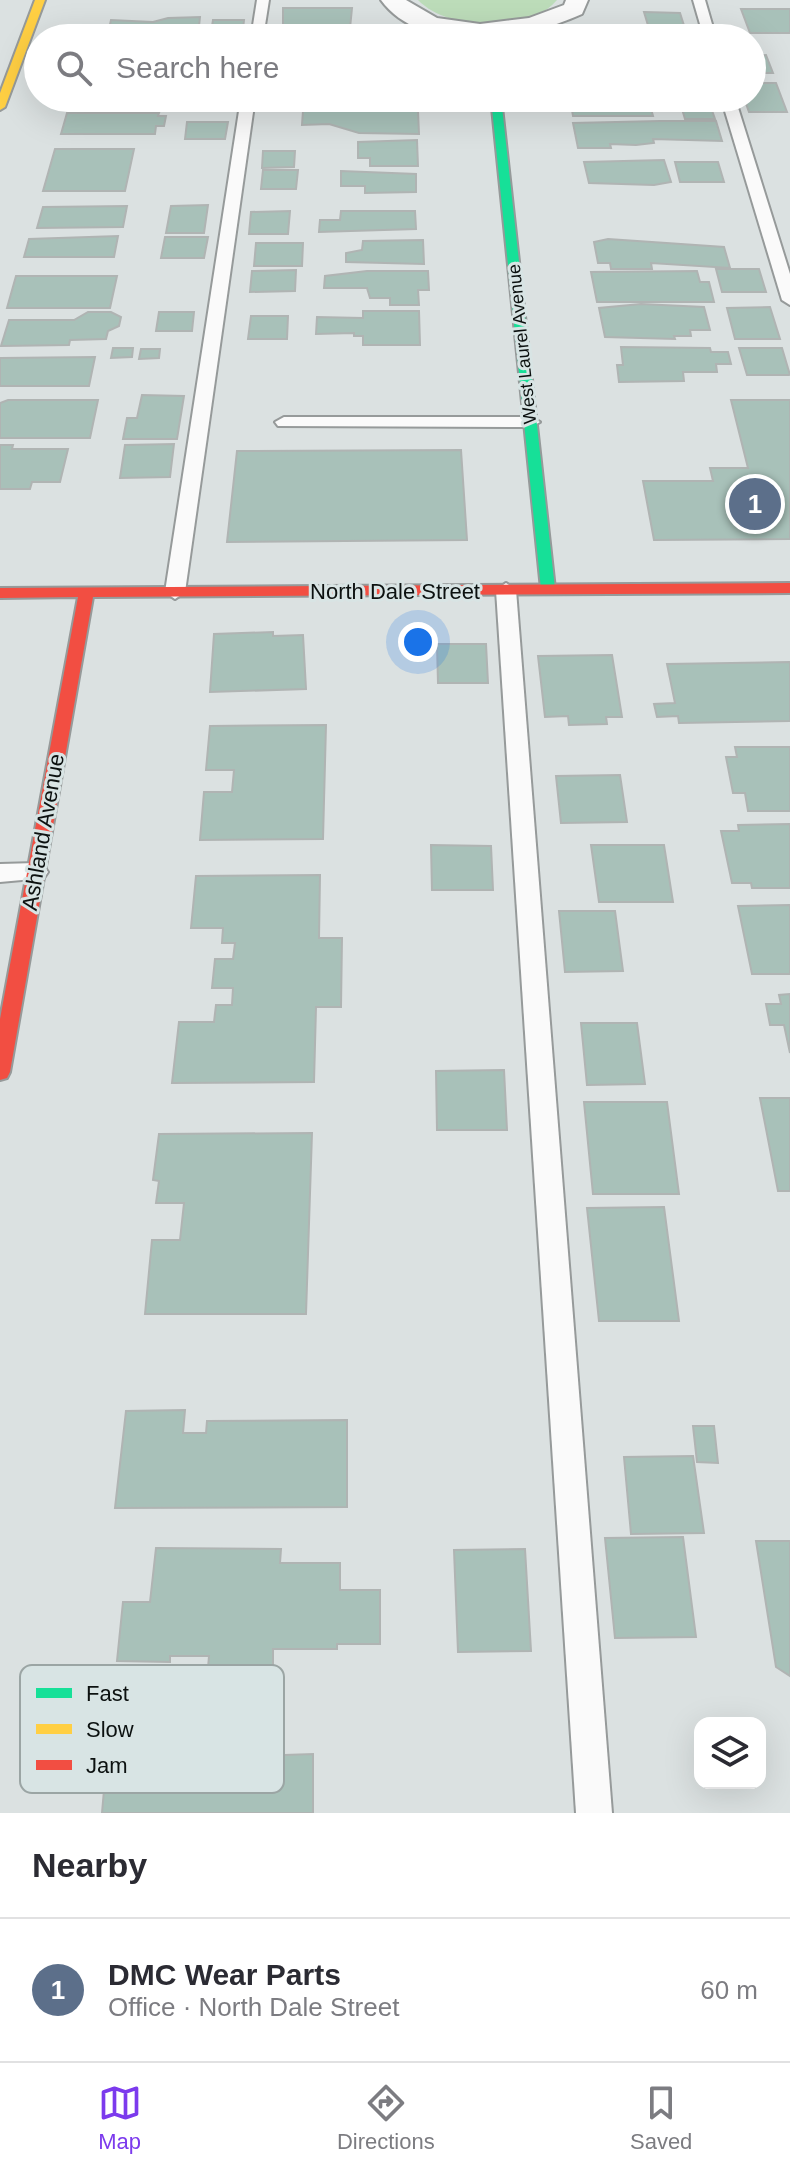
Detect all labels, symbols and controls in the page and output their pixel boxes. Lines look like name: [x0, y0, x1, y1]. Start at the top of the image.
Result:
search box: [24, 24, 766, 112]
icon: search: [52, 46, 96, 90]
text: Search here: [116, 51, 279, 84]
street label: West Laurel Avenue: [504, 263, 540, 425]
pin: 1: [729, 474, 781, 534]
street label: North Dale Street: [310, 579, 480, 604]
your location: [398, 622, 438, 662]
street label: Ashland Avenue: [17, 752, 69, 912]
legend: [20, 1665, 284, 1793]
text: Fast: [86, 1681, 129, 1706]
text: Slow: [86, 1717, 134, 1742]
map controls: [694, 1717, 766, 1789]
button: layers: [694, 1717, 766, 1789]
text: Jam: [86, 1753, 128, 1778]
text: Nearby: [32, 1846, 147, 1884]
text: DMC Wear Parts: [108, 1958, 341, 1991]
text: 1: [51, 1975, 65, 2005]
text: 60 m: [700, 1975, 758, 2005]
text: Office · North Dale Street: [108, 1992, 399, 2022]
tab: Map: [98, 2081, 142, 2155]
tab: Directions: [337, 2081, 435, 2155]
tab: Saved: [630, 2081, 692, 2155]

